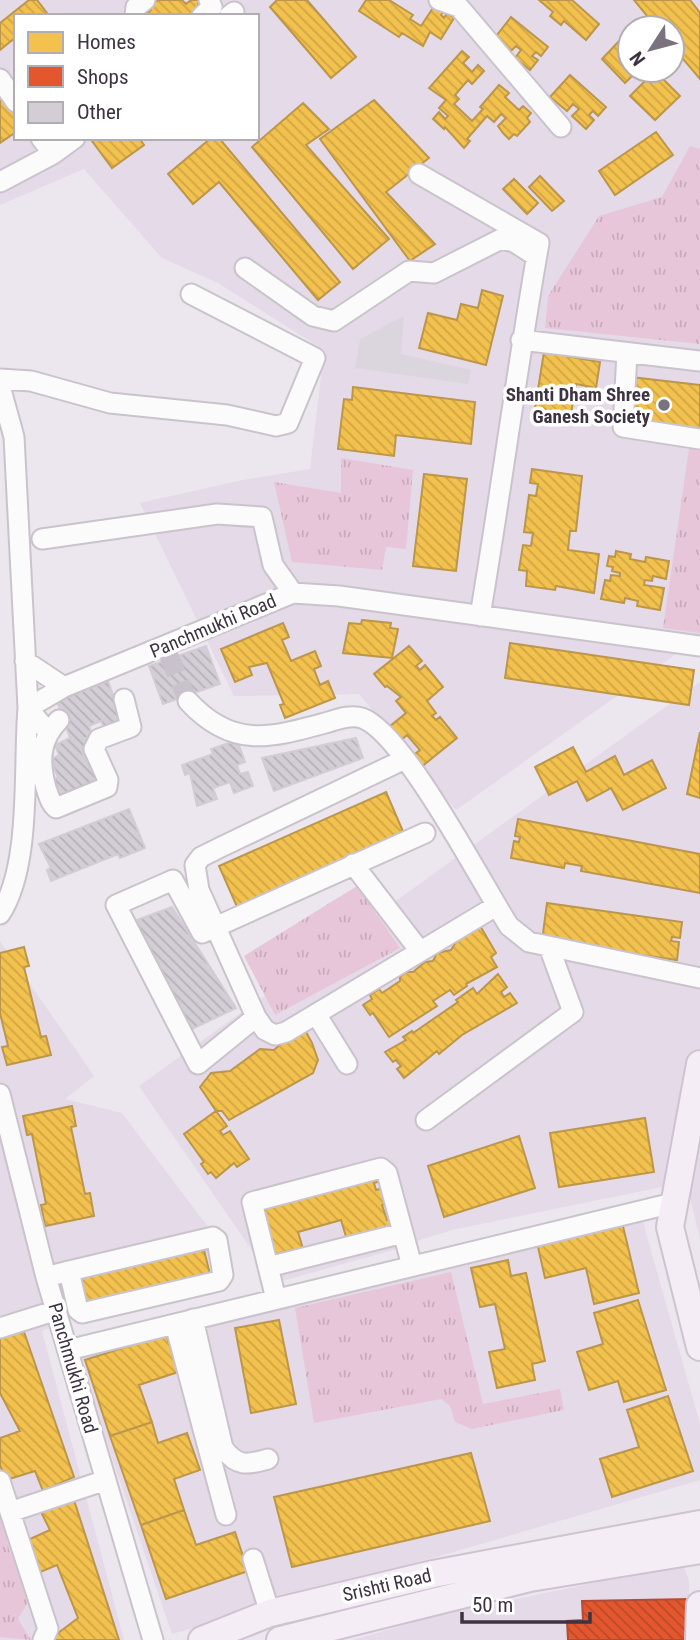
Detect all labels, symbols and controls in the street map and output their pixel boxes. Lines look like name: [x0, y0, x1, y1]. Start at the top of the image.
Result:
legend: [14, 14, 259, 140]
north arrow: [616, 14, 686, 84]
text: Homes: [77, 30, 136, 54]
text: N: [625, 47, 650, 70]
text: Shops: [77, 65, 129, 89]
text: Other: [77, 100, 122, 124]
place label: Shanti Dham Shree Ganesh Society: [506, 383, 651, 428]
marker: Shanti Dham Shree Ganesh Society: [656, 397, 672, 413]
street label: Panchmukhi Road: [146, 589, 280, 663]
street label: Panchmukhi Road: [43, 1300, 103, 1436]
street label: Srishti Road: [340, 1564, 434, 1606]
scale bar: [462, 1580, 590, 1624]
text: 50 m: [472, 1593, 513, 1617]

